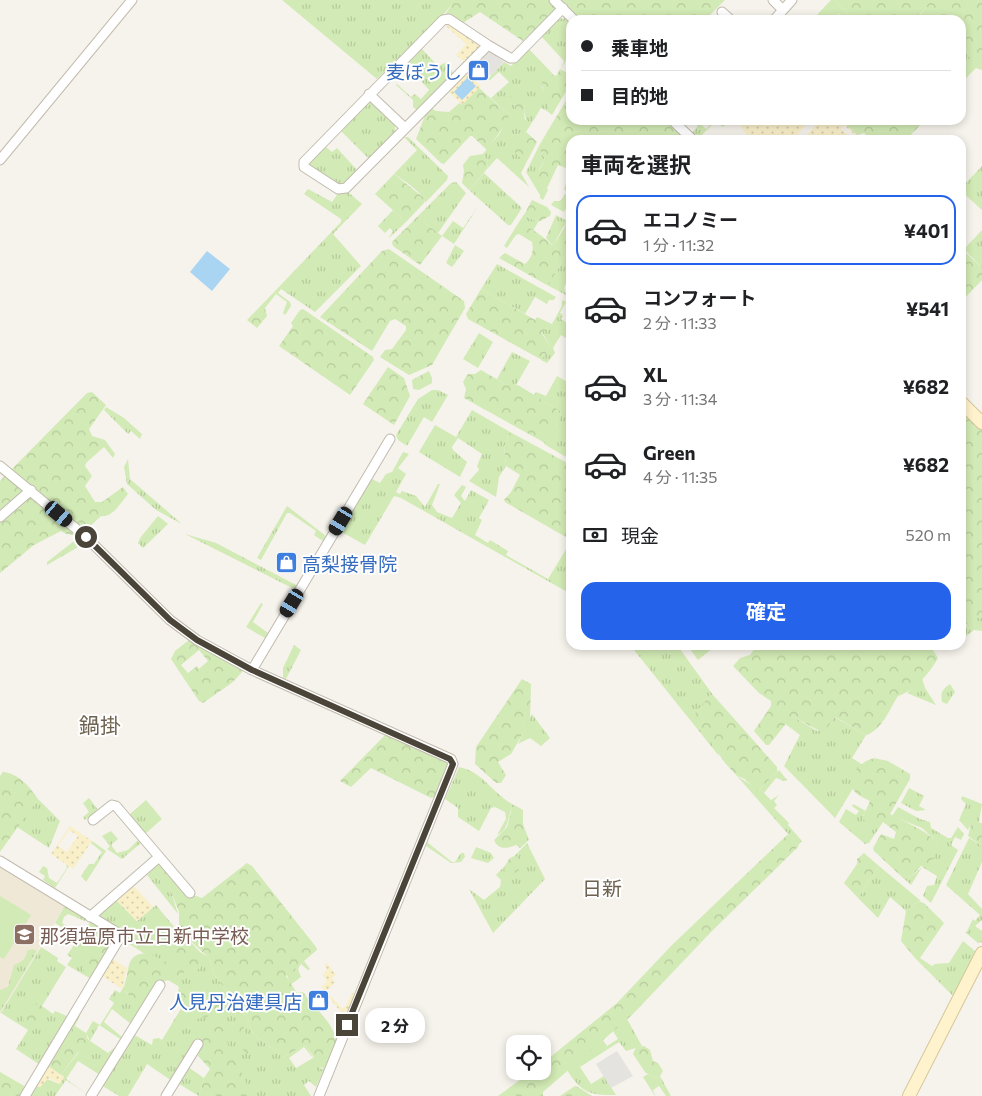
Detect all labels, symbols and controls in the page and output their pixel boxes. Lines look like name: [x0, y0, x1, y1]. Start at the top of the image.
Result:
text: 乗車地: [611, 36, 668, 59]
shop icon: 麦ぼうし: [466, 59, 490, 83]
place label: 麦ぼうし: [386, 60, 462, 83]
text: 目的地: [611, 84, 668, 107]
text: 車両を選択: [581, 151, 691, 178]
icon: car: [583, 208, 628, 253]
text: エコノミー: [643, 208, 738, 231]
text: ¥401: [904, 219, 949, 242]
text: 1 分 · 11:32: [643, 235, 714, 254]
icon: car: [583, 286, 628, 331]
text: コンフォート: [643, 286, 756, 309]
text: ¥541: [906, 297, 949, 320]
text: 2 分 · 11:33: [643, 313, 717, 332]
text: XL: [643, 363, 668, 386]
icon: car: [583, 364, 628, 409]
text: ¥682: [903, 375, 949, 398]
text: 3 分 · 11:34: [643, 389, 717, 408]
text: Green: [643, 441, 695, 464]
icon: car: [583, 442, 628, 487]
text: ¥682: [903, 453, 949, 476]
text: 4 分 · 11:35: [643, 467, 717, 486]
car: [42, 499, 75, 529]
car: [326, 504, 355, 538]
icon: cash: [581, 521, 609, 549]
text: 現金: [621, 524, 659, 547]
text: 520 m: [906, 525, 951, 544]
route start: [75, 526, 97, 548]
shop icon: 高梨接骨院: [274, 551, 298, 575]
place label: 高梨接骨院: [302, 552, 397, 575]
button: 確定: [581, 582, 951, 640]
car: [277, 586, 306, 620]
district label: 鍋掛: [79, 712, 121, 737]
district label: 日新: [582, 876, 622, 900]
school or university icon: 那須塩原市立日新中学校: [12, 923, 36, 947]
place label: 那須塩原市立日新中学校: [40, 924, 249, 947]
shop icon: 人見丹治建具店: [306, 989, 330, 1013]
place label: 人見丹治建具店: [169, 990, 302, 1013]
callout: 2 分: [364, 1008, 424, 1042]
route end: [336, 1014, 358, 1036]
text: 2 分: [381, 1016, 409, 1035]
map controls: [506, 1035, 551, 1080]
button: locate: [506, 1035, 551, 1080]

